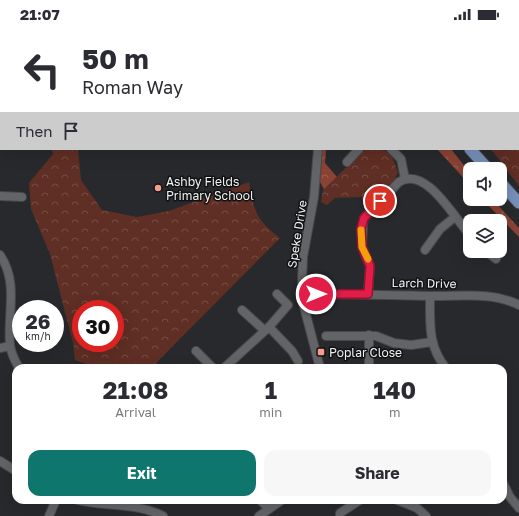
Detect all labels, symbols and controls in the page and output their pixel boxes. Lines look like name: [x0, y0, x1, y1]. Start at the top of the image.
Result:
text: 21:07: [20, 5, 60, 23]
text: 50 m: [82, 42, 149, 75]
icon: left: [16, 44, 68, 96]
text: Roman Way: [82, 76, 183, 98]
icon: arrive: [60, 120, 82, 142]
text: Then: [16, 122, 52, 140]
map controls: [463, 162, 507, 258]
button: sound: [463, 162, 507, 206]
place label: Ashby Fields Primary School: [166, 174, 254, 203]
marker: Ashby Fields Primary School: [153, 183, 163, 193]
pin: [363, 184, 397, 218]
icon: arrive: [369, 190, 391, 212]
street label: Speke Drive: [284, 199, 310, 269]
button: layers: [463, 214, 507, 258]
position arrow: [295, 273, 337, 315]
street label: Larch Drive: [391, 275, 457, 291]
speed limit sign: 30: [72, 300, 124, 352]
text: 26: [26, 309, 50, 333]
text: km/h: [25, 330, 51, 342]
place label: Poplar Close: [329, 345, 402, 360]
marker: Poplar Close: [316, 347, 326, 357]
text: 21:08: [103, 375, 168, 404]
text: 1: [265, 375, 277, 404]
text: 140: [373, 375, 416, 404]
text: Arrival: [115, 404, 156, 420]
text: min: [259, 404, 282, 420]
text: m: [389, 404, 400, 420]
button: Exit: [28, 450, 256, 496]
button: Share: [264, 450, 491, 496]

